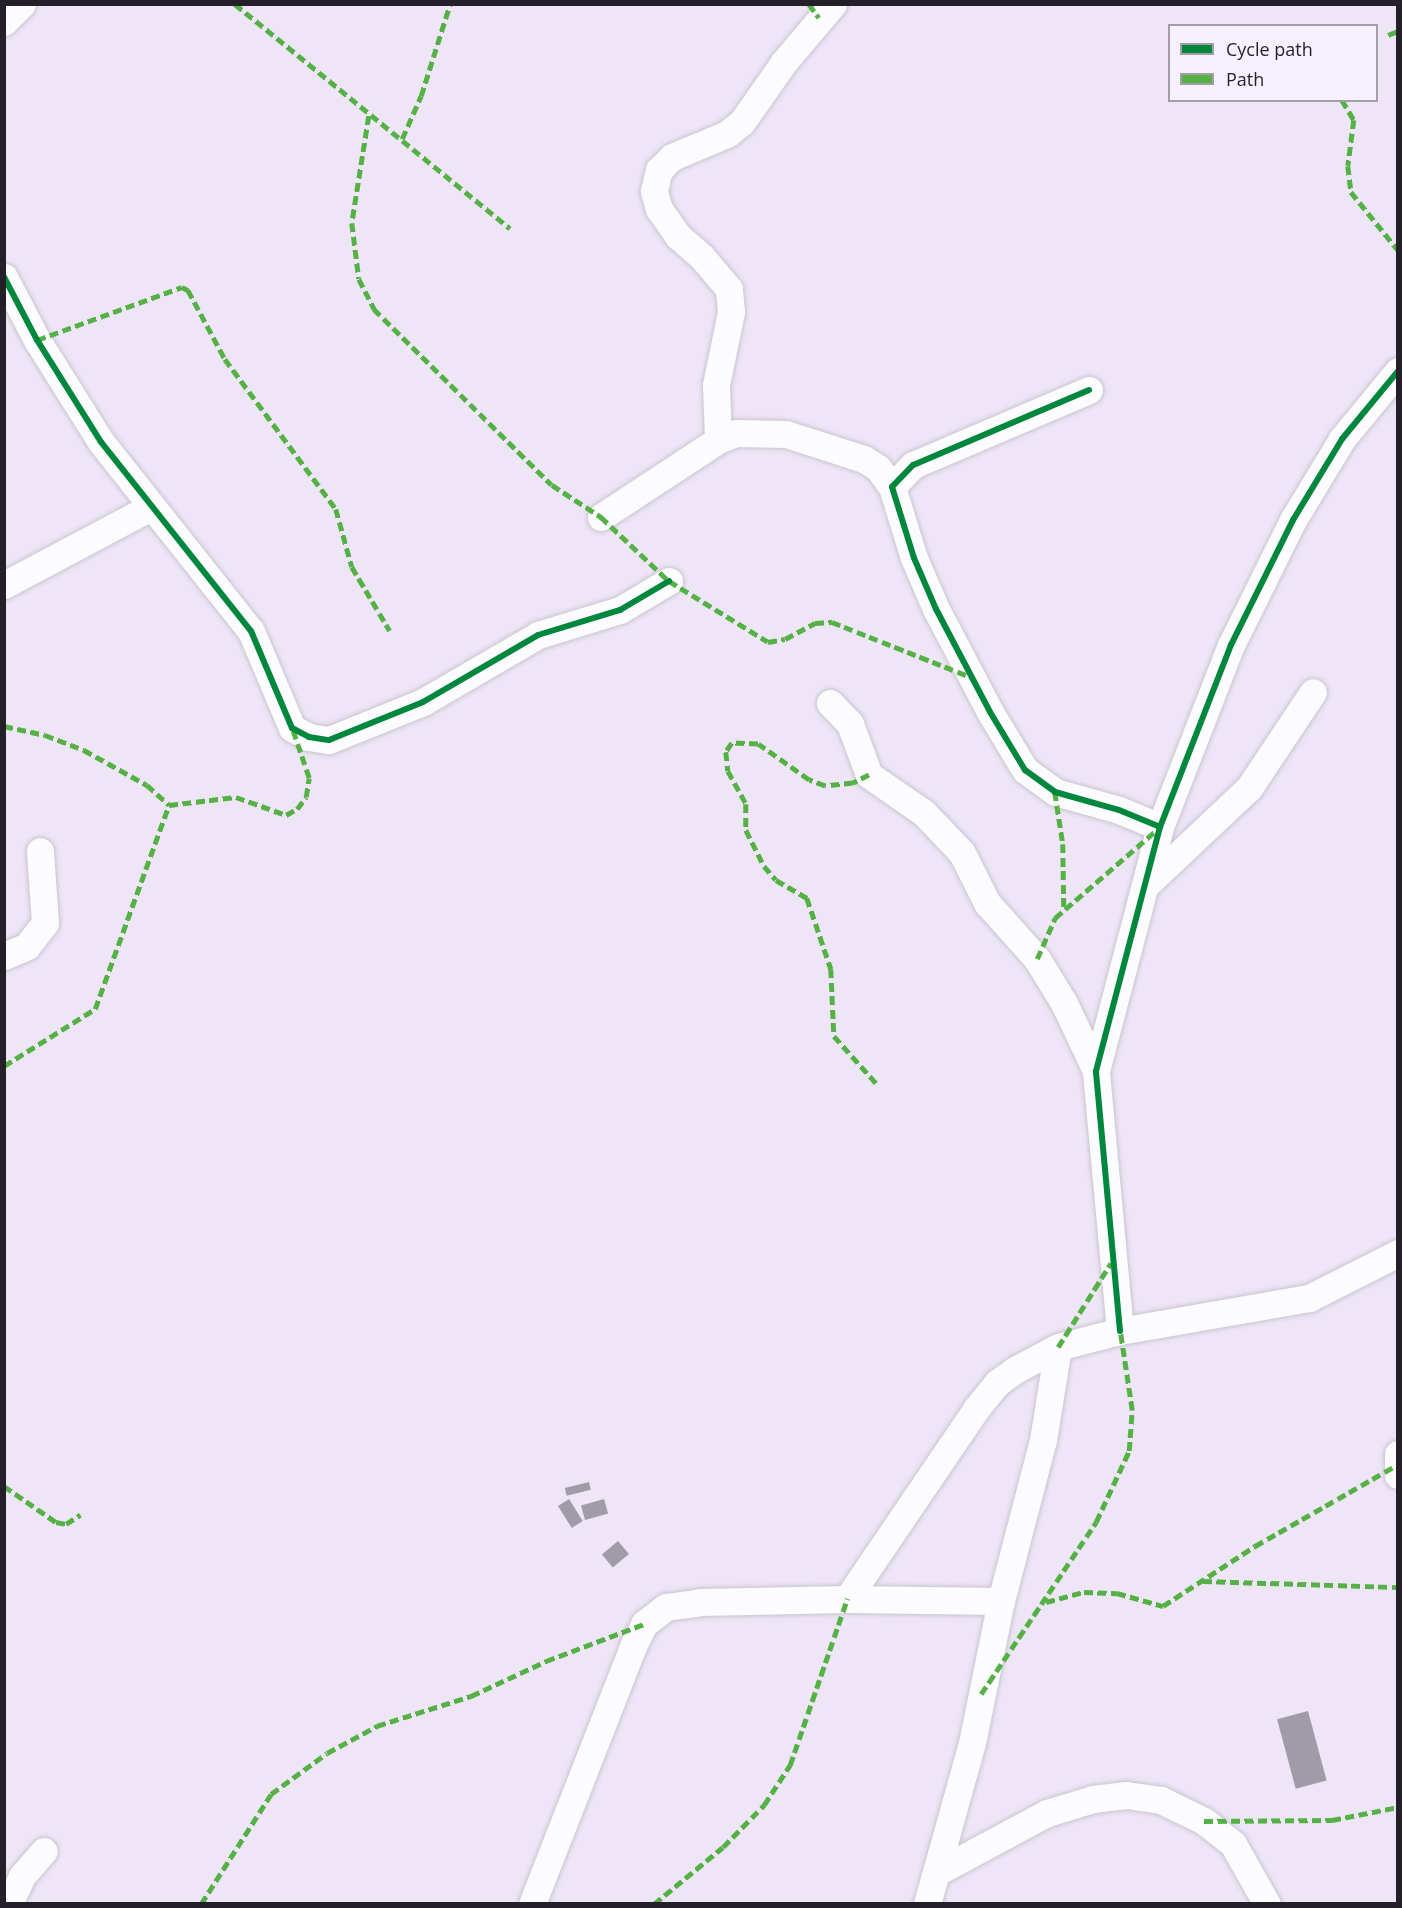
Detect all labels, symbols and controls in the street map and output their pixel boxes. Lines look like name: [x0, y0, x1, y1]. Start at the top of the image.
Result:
legend: [1168, 24, 1378, 102]
text: Cycle path: [1226, 37, 1313, 61]
text: Path: [1226, 67, 1264, 91]

